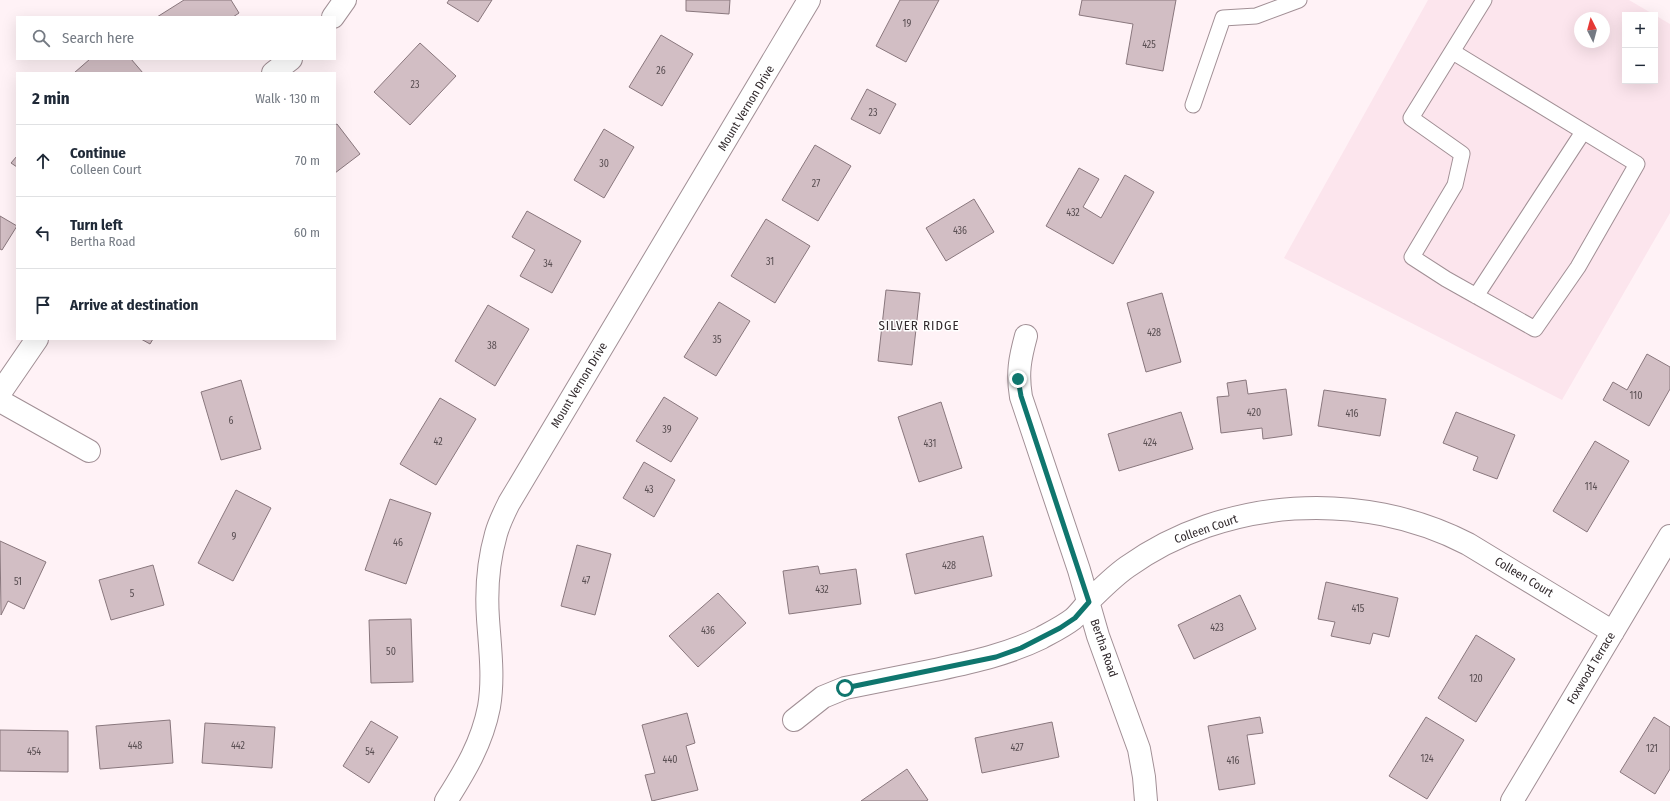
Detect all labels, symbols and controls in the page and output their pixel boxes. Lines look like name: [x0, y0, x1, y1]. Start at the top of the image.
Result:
north arrow: [1574, 12, 1610, 48]
map controls: [1622, 12, 1658, 84]
button: +: [1622, 12, 1658, 48]
search box: [16, 16, 336, 60]
house number: 19: [903, 18, 912, 30]
icon: search: [30, 27, 52, 49]
text: Search here: [62, 29, 134, 47]
house number: 425: [1142, 39, 1156, 51]
button: −: [1622, 48, 1658, 84]
street label: Mount Vernon Drive: [715, 63, 777, 153]
house number: 26: [656, 65, 666, 77]
house number: 23: [411, 79, 420, 91]
text: 2 min: [32, 88, 70, 109]
text: Walk · 130 m: [255, 91, 320, 106]
house number: 23: [869, 107, 878, 119]
text: Continue: [70, 144, 126, 162]
icon: ahead: [32, 150, 54, 172]
text: 70 m: [295, 153, 320, 168]
house number: 30: [599, 158, 609, 170]
text: Colleen Court: [70, 162, 142, 177]
house number: 27: [812, 178, 820, 190]
house number: 432: [1066, 207, 1080, 219]
text: Turn left: [70, 216, 123, 234]
icon: left: [32, 222, 54, 244]
text: 60 m: [294, 225, 320, 240]
house number: 436: [953, 225, 967, 237]
text: Bertha Road: [70, 234, 136, 249]
house number: 31: [766, 256, 774, 268]
house number: 34: [543, 258, 553, 270]
icon: arrive: [32, 294, 54, 316]
text: Arrive at destination: [70, 296, 198, 314]
district label: SILVER RIDGE: [878, 318, 960, 333]
house number: 428: [1147, 327, 1161, 339]
house number: 35: [712, 334, 722, 346]
house number: 38: [487, 340, 497, 352]
street label: Mount Vernon Drive: [548, 340, 610, 430]
route end: [1009, 370, 1027, 388]
house number: 110: [1630, 390, 1642, 402]
house number: 420: [1247, 407, 1261, 419]
house number: 416: [1345, 408, 1359, 420]
house number: 6: [229, 415, 234, 427]
house number: 39: [662, 424, 672, 436]
house number: 42: [433, 436, 443, 448]
house number: 424: [1143, 437, 1157, 449]
house number: 431: [924, 438, 936, 450]
house number: 114: [1585, 481, 1597, 493]
house number: 43: [644, 484, 654, 496]
street label: Colleen Court: [1173, 512, 1240, 546]
house number: 9: [232, 531, 237, 543]
house number: 46: [393, 537, 403, 549]
street label: Colleen Court: [1492, 554, 1556, 600]
house number: 428: [942, 560, 956, 572]
house number: 47: [582, 575, 590, 587]
house number: 51: [14, 576, 22, 588]
house number: 432: [815, 584, 829, 596]
house number: 5: [130, 588, 135, 600]
house number: 415: [1352, 603, 1365, 615]
street label: Bertha Road: [1088, 617, 1120, 679]
house number: 423: [1210, 622, 1224, 634]
house number: 436: [701, 625, 715, 637]
street label: Foxwood Terrace: [1564, 629, 1618, 707]
house number: 50: [386, 646, 396, 658]
house number: 120: [1469, 673, 1483, 685]
route start: [836, 679, 854, 697]
house number: 448: [128, 740, 142, 752]
house number: 442: [231, 740, 246, 752]
house number: 427: [1010, 742, 1024, 754]
house number: 121: [1646, 743, 1658, 755]
house number: 454: [27, 746, 41, 758]
house number: 54: [365, 746, 375, 758]
house number: 124: [1421, 753, 1434, 765]
house number: 440: [663, 754, 677, 766]
house number: 416: [1226, 755, 1240, 767]

